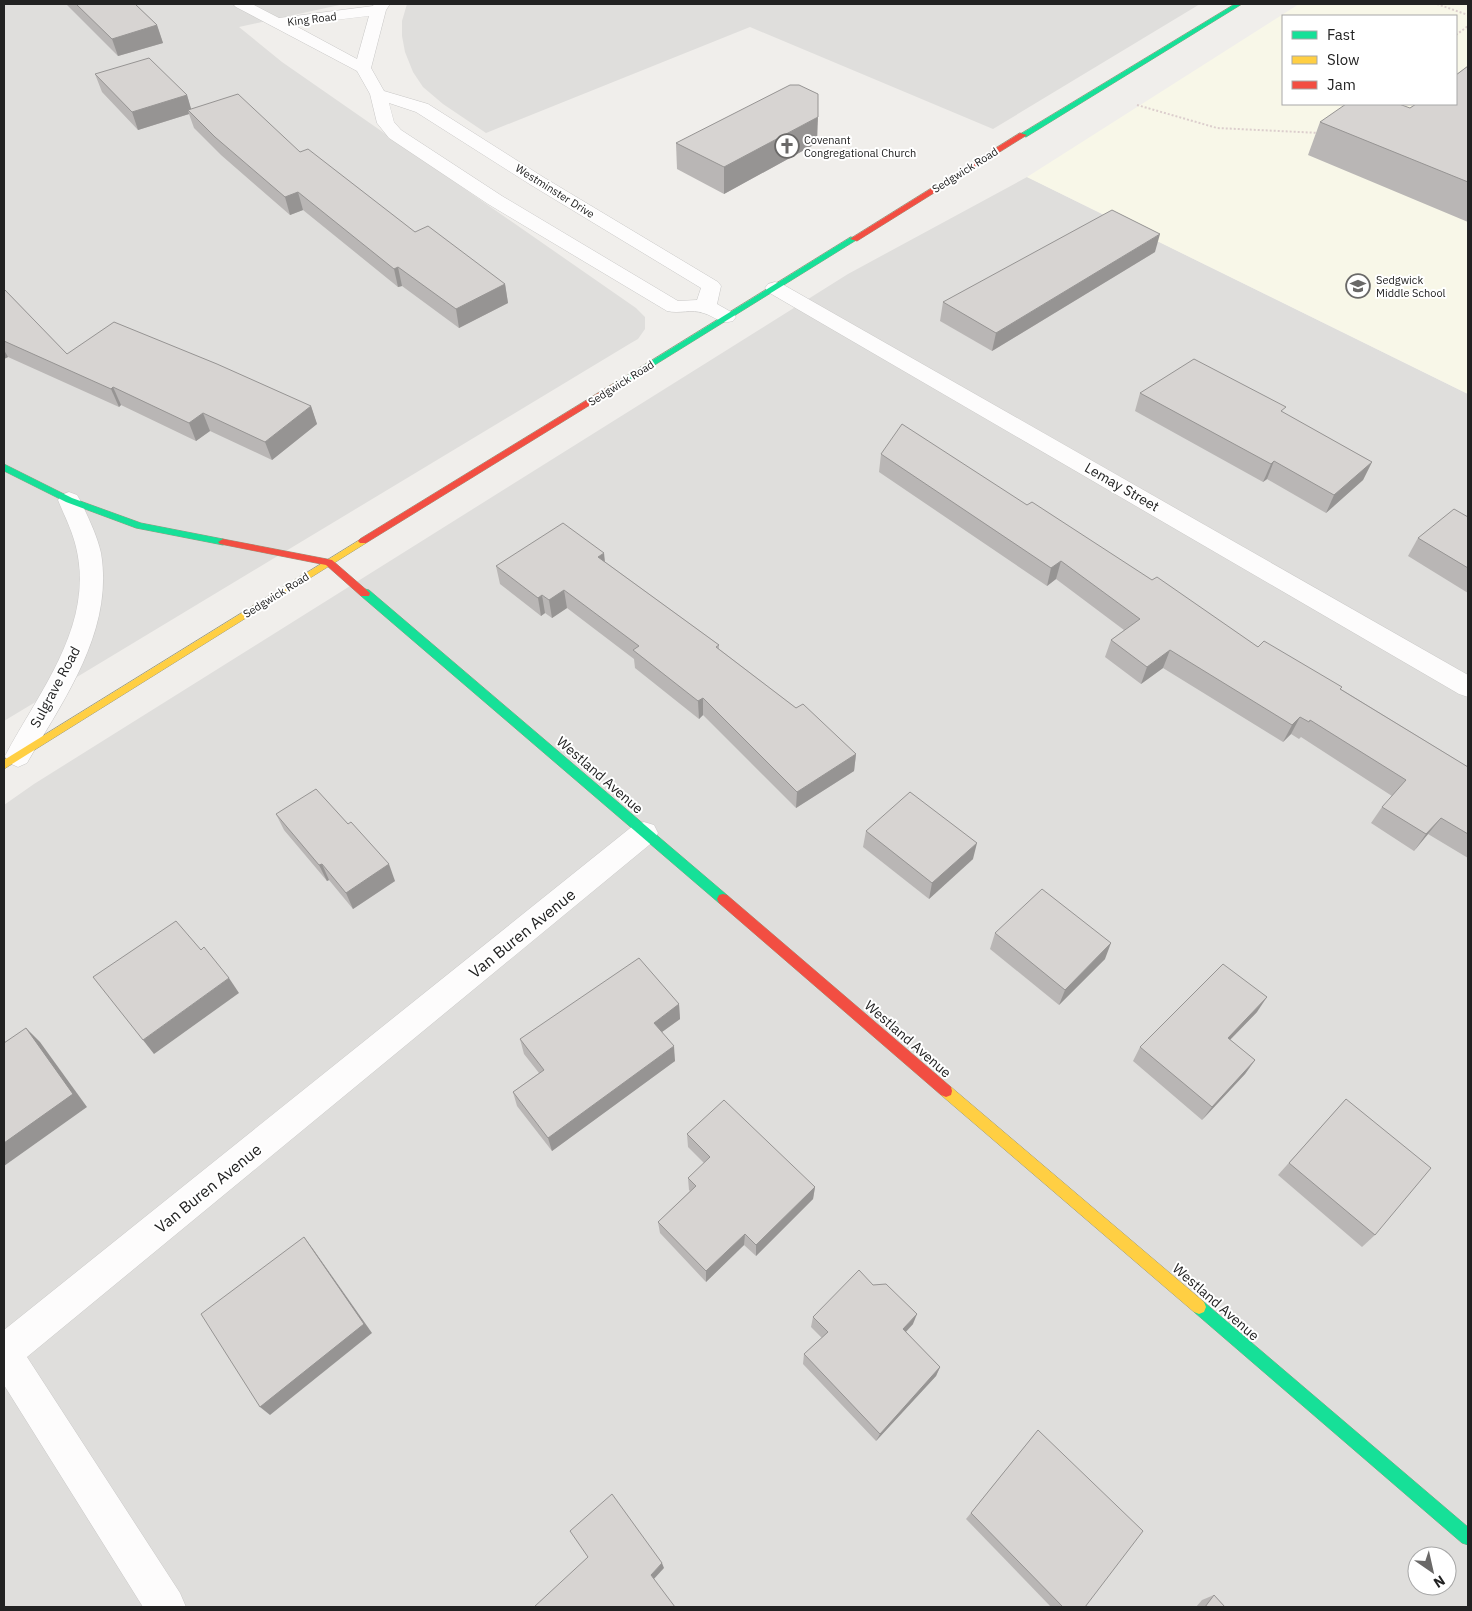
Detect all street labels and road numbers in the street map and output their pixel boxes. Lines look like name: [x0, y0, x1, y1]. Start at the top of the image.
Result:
street label: King Road: [286, 9, 338, 29]
street label: Sedgwick Road: [929, 144, 1001, 196]
street label: Westminster Drive: [513, 161, 597, 221]
street label: Sedgwick Road: [585, 357, 657, 409]
street label: Lemay Street: [1082, 458, 1162, 516]
street label: Sedgwick Road: [240, 569, 312, 621]
street label: Sulgrave Road: [26, 643, 84, 731]
street label: Westland Avenue: [553, 732, 647, 818]
street label: Van Buren Avenue: [465, 884, 579, 982]
street label: Westland Avenue: [861, 996, 955, 1082]
street label: Van Buren Avenue: [151, 1139, 265, 1237]
street label: Westland Avenue: [1169, 1259, 1263, 1345]

